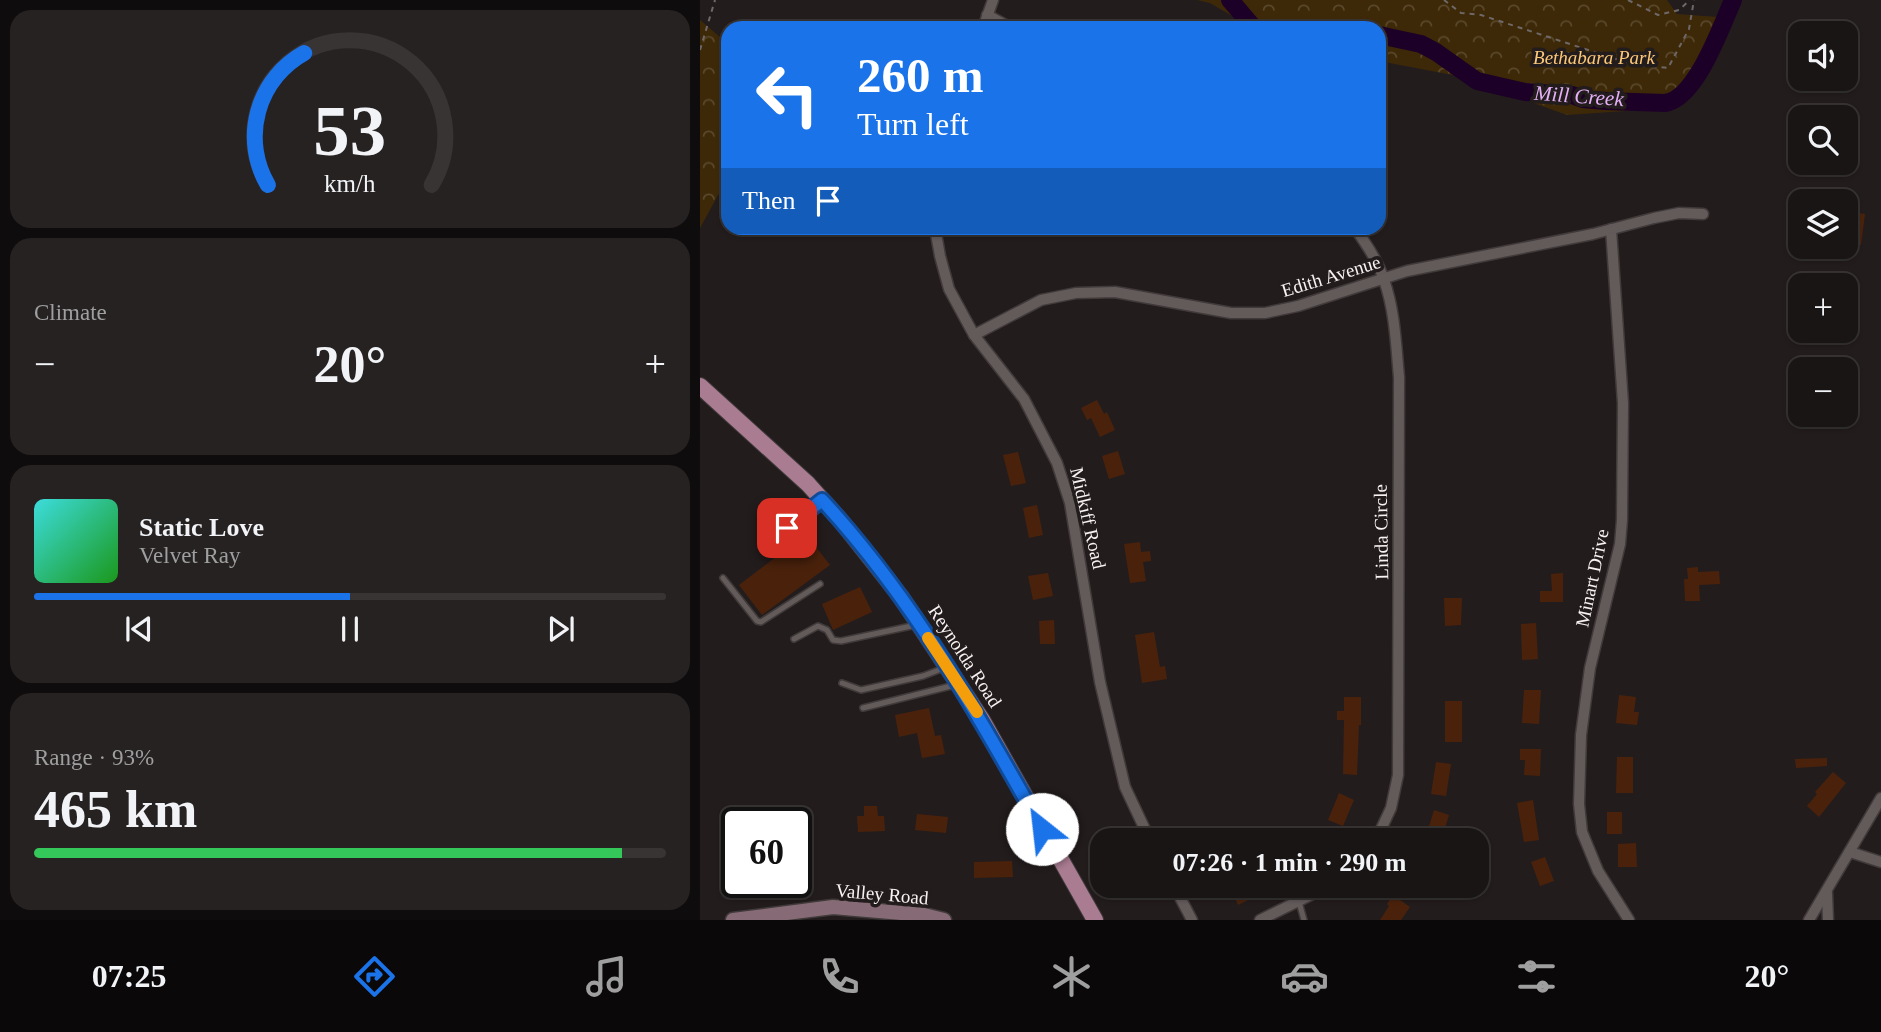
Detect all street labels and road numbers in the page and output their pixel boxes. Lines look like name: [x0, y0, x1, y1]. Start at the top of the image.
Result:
street label: Edith Avenue: [1279, 251, 1383, 301]
street label: Midkiff Road: [1066, 465, 1110, 571]
street label: Linda Circle: [1370, 484, 1392, 580]
street label: Minart Drive: [1571, 527, 1613, 629]
street label: Reynolda Road: [924, 601, 1006, 711]
street label: Valley Road: [835, 879, 930, 909]

